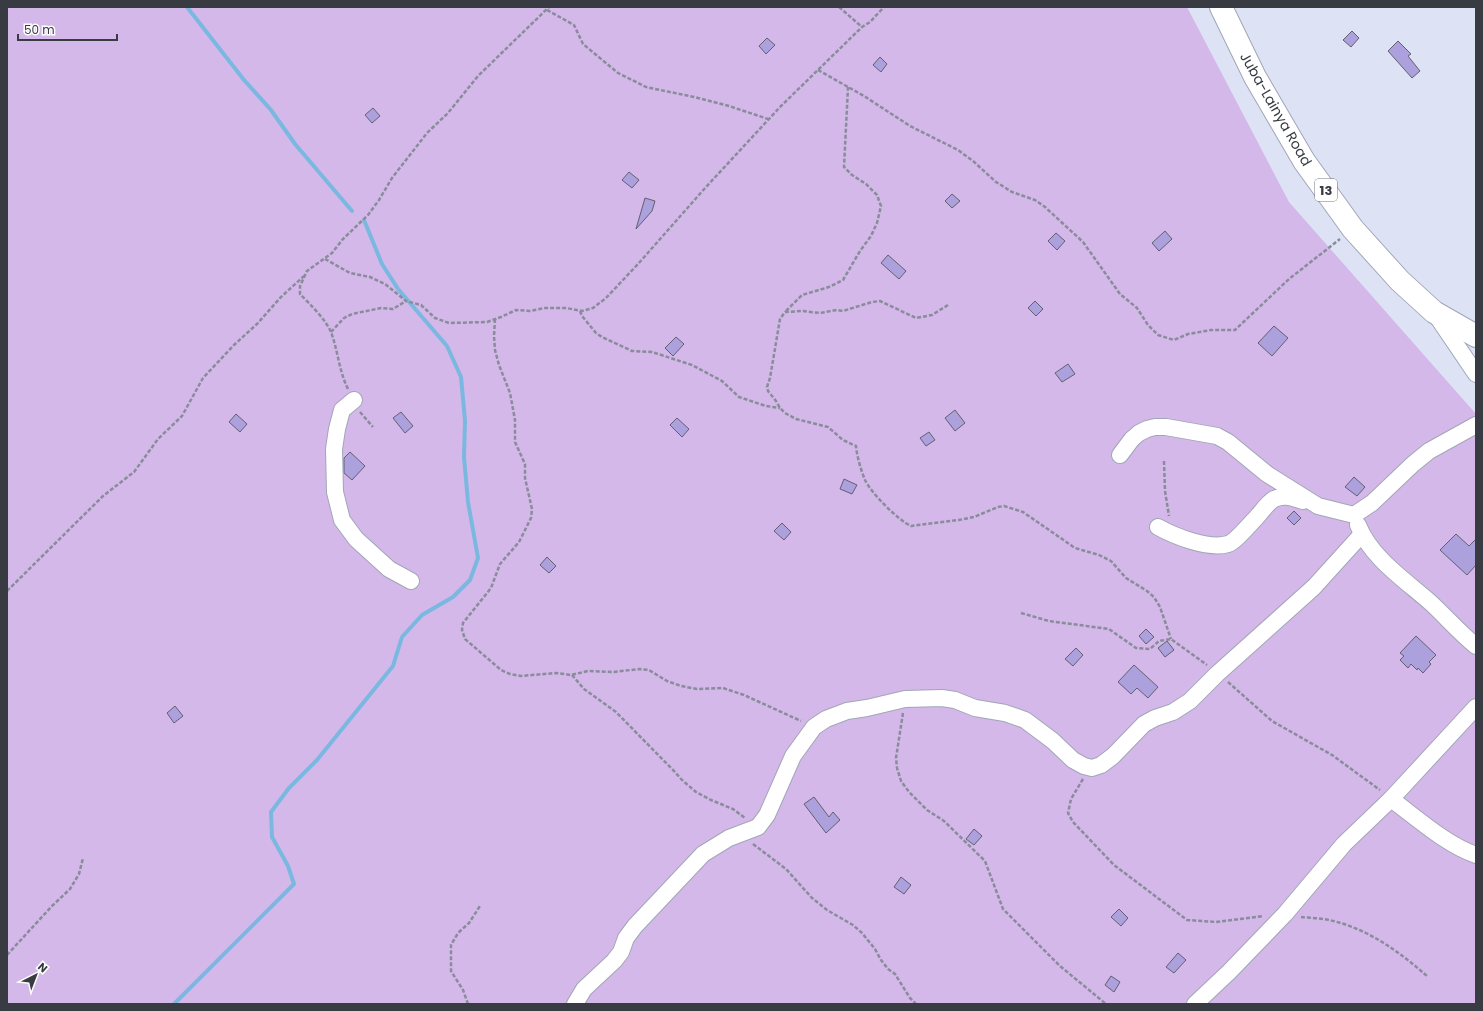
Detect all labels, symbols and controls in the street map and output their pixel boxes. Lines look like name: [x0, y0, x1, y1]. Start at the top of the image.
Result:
scale bar: [18, 16, 117, 42]
text: 50 m: [24, 21, 55, 38]
street label: Juba-Lainya Road: [1235, 48, 1317, 170]
road number: 13: [1315, 179, 1337, 201]
north arrow: [16, 955, 56, 995]
text: N: [34, 959, 51, 976]

